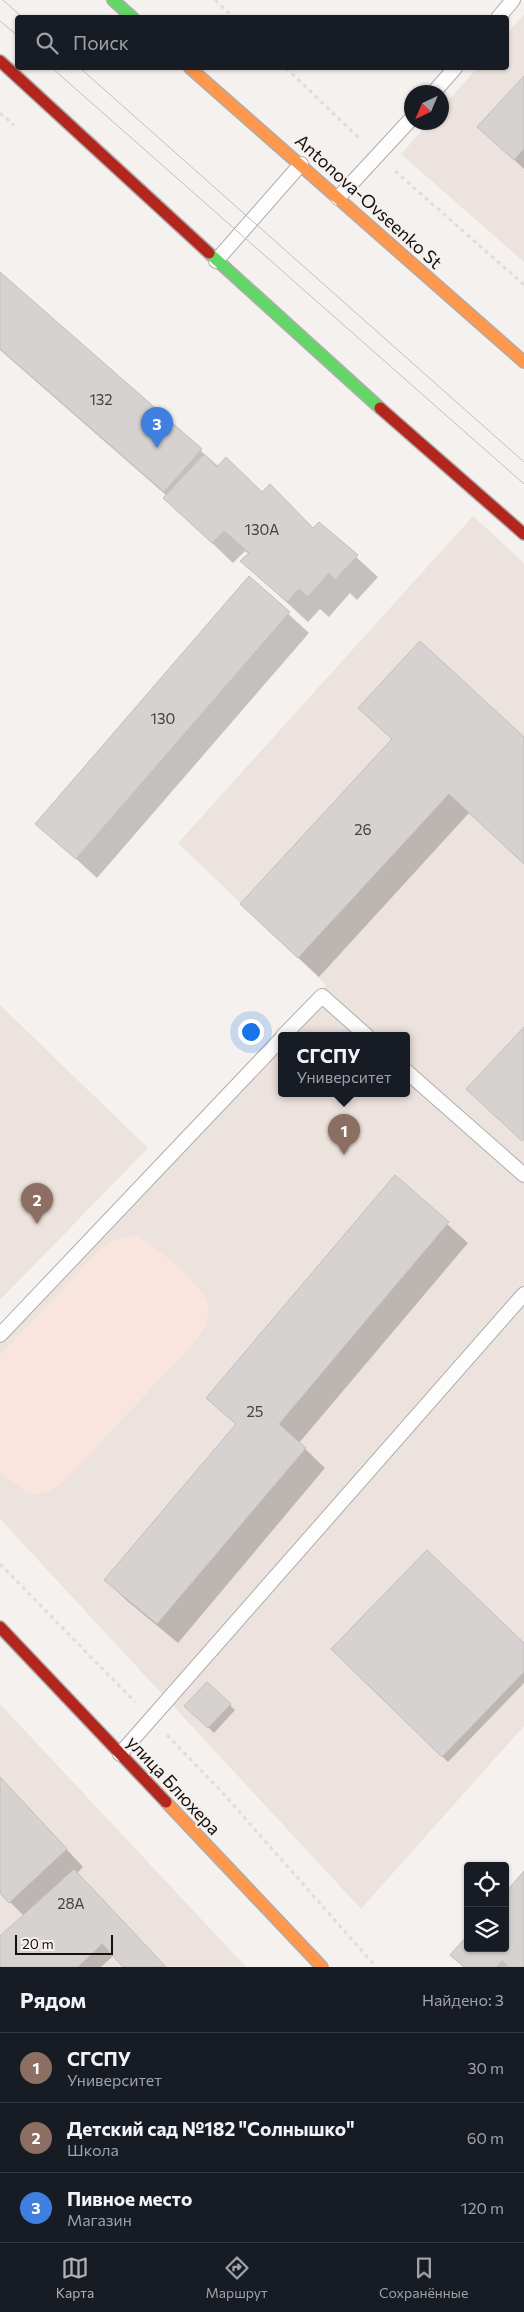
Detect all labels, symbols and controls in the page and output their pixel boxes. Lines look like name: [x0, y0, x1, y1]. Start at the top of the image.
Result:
search box: [15, 15, 509, 70]
icon: search: [33, 29, 61, 57]
text: Поиск: [73, 31, 129, 54]
north arrow: [404, 85, 449, 130]
street label: Antonova-Ovseenko St: [291, 129, 447, 273]
house number: 132: [89, 390, 113, 408]
pin: 3: [141, 407, 173, 448]
house number: 130А: [245, 520, 279, 538]
house number: 130: [151, 709, 175, 727]
house number: 26: [354, 820, 372, 838]
your location: [238, 1019, 264, 1045]
popup: [278, 1032, 410, 1097]
text: СГСПУ: [297, 1044, 361, 1067]
text: Университет: [297, 1067, 391, 1086]
pin: 1: [328, 1114, 360, 1155]
pin: 2: [21, 1183, 53, 1224]
house number: 25: [247, 1402, 263, 1420]
street label: улица Блюхера: [123, 1731, 225, 1839]
map controls: [464, 1862, 509, 1952]
button: locate: [464, 1862, 509, 1907]
house number: 28А: [57, 1894, 85, 1912]
button: layers: [464, 1907, 509, 1952]
scale bar: [15, 1932, 112, 1955]
text: 20 m: [22, 1935, 54, 1952]
text: Рядом: [20, 1987, 86, 2012]
text: Найдено: 3: [422, 1990, 504, 2009]
text: СГСПУ: [67, 2047, 131, 2070]
text: 1: [32, 2058, 40, 2077]
text: 30 m: [467, 2058, 504, 2077]
text: Университет: [67, 2070, 162, 2089]
text: Детский сад №182 "Солнышко": [67, 2117, 355, 2140]
text: 2: [31, 2128, 41, 2147]
text: 60 m: [467, 2128, 504, 2147]
text: Школа: [67, 2140, 119, 2159]
text: Пивное место: [67, 2187, 192, 2210]
text: 3: [31, 2198, 41, 2217]
text: 120 m: [461, 2198, 504, 2217]
text: Магазин: [67, 2210, 132, 2229]
tab: Карта: [56, 2254, 94, 2301]
tab: Маршрут: [206, 2254, 268, 2301]
tab: Сохранённые: [379, 2254, 468, 2301]

